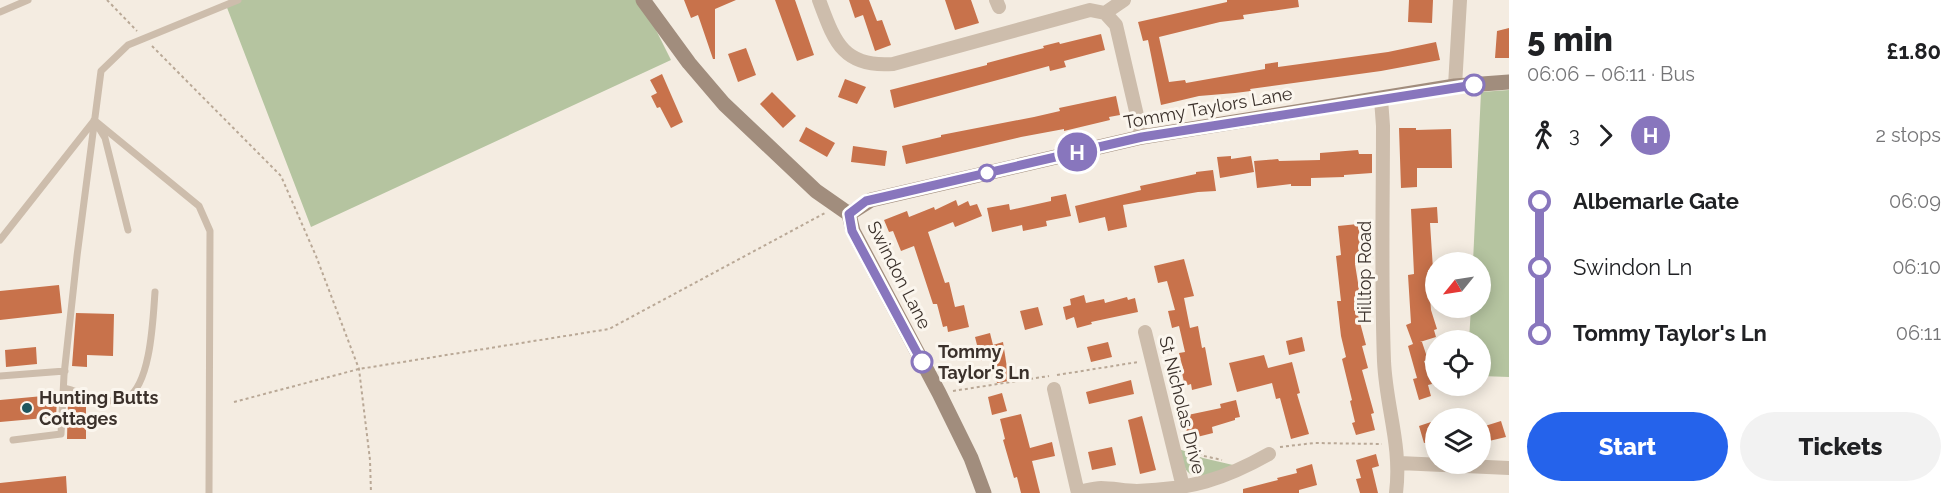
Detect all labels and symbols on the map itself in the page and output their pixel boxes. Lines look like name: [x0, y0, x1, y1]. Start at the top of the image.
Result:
unlabelled marker: [1463, 74, 1485, 96]
street label: Tommy Taylors Lane: [1122, 82, 1294, 133]
line badge: H: [1058, 132, 1096, 172]
unlabelled marker: [978, 164, 996, 182]
street label: Swindon Lane: [863, 217, 936, 333]
street label: Hilltop Road: [1354, 221, 1375, 323]
north arrow: [1425, 252, 1491, 318]
street label: St Nicholas Drive: [1155, 334, 1210, 476]
place label: Tommy Taylor's Ln: [938, 341, 1030, 383]
marker: Tommy Taylor's Ln: [911, 351, 933, 373]
place label: Hunting Butts Cottages: [39, 387, 159, 429]
marker: Hunting Butts Cottages: [20, 401, 34, 415]

